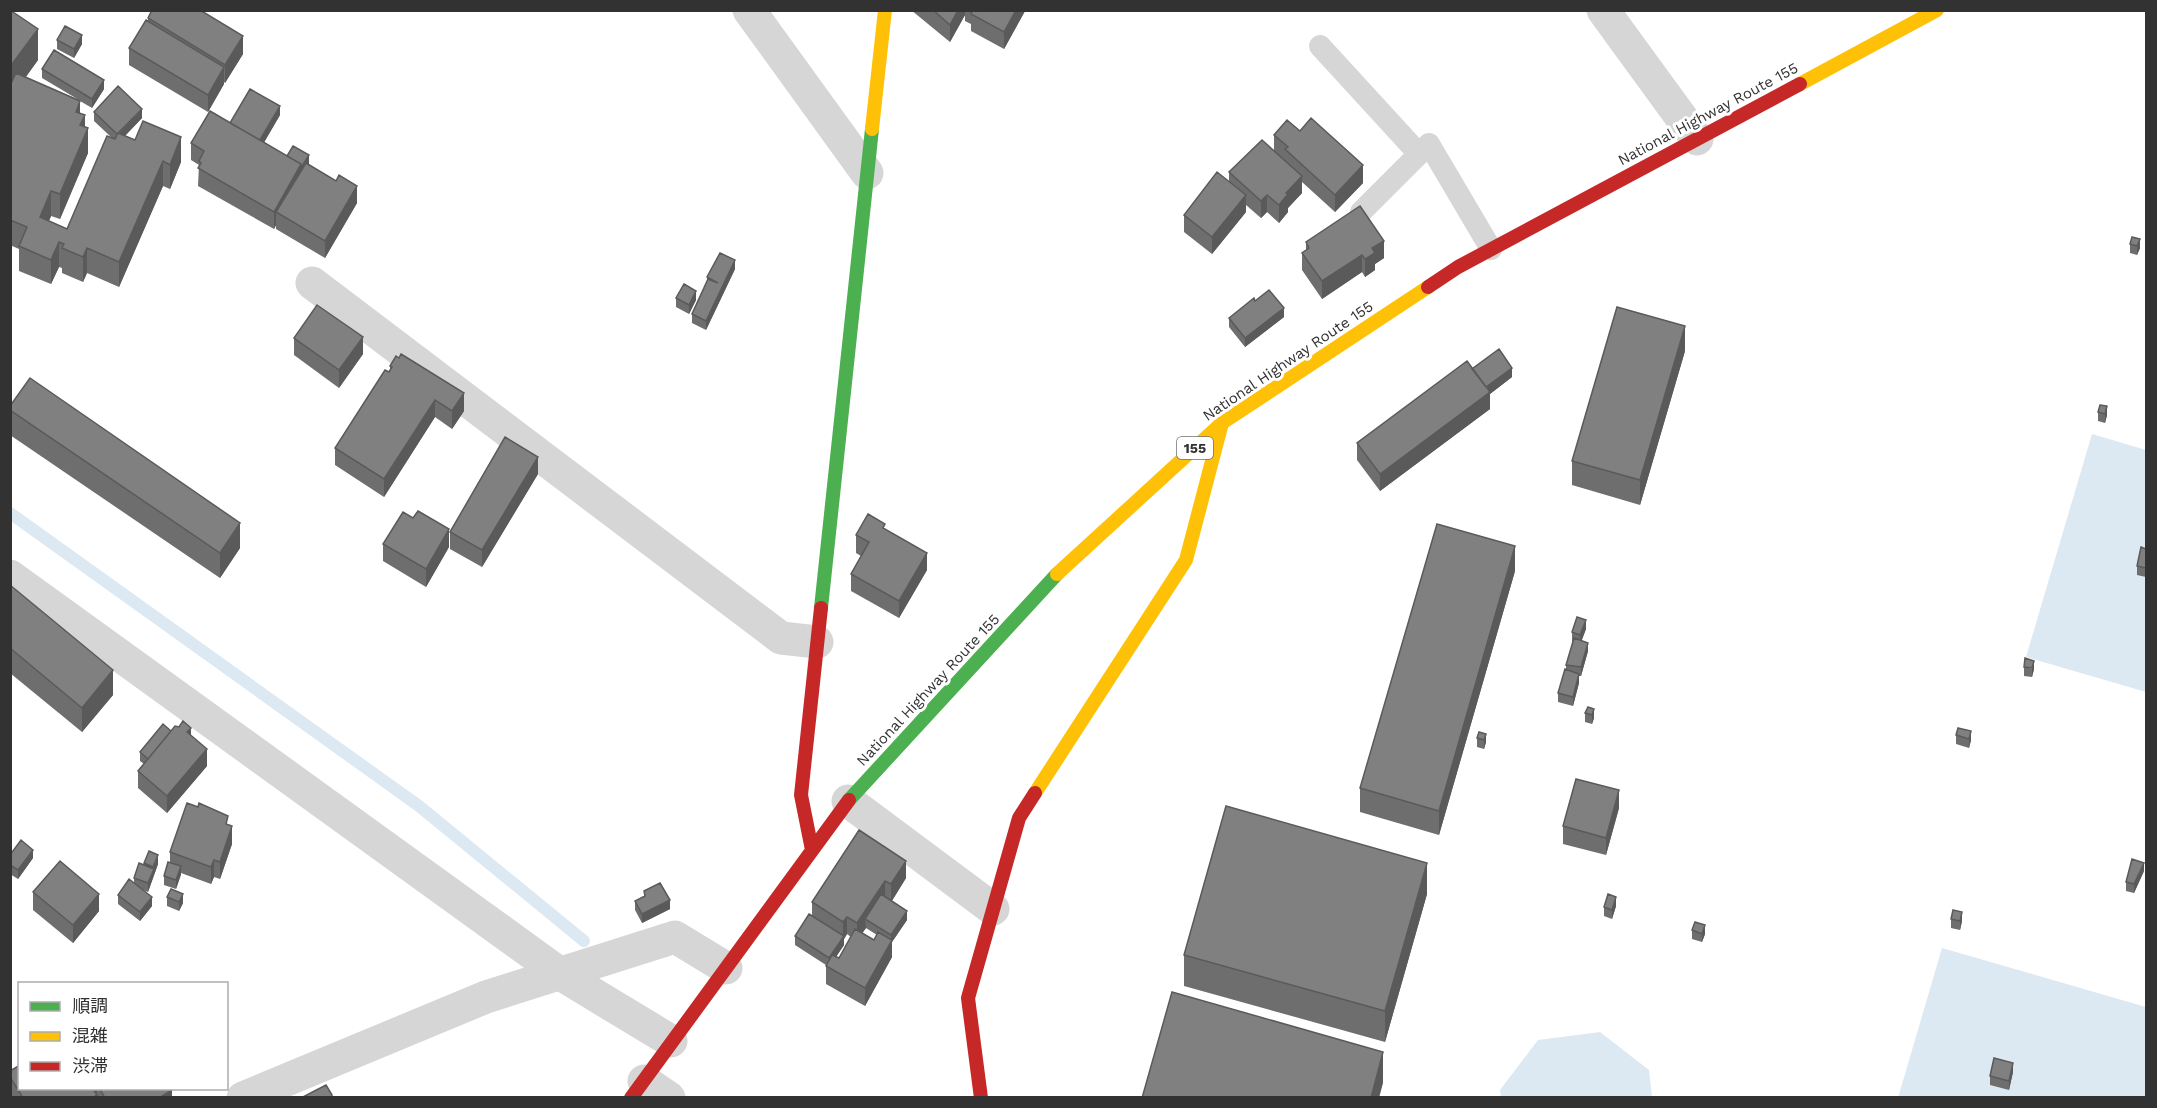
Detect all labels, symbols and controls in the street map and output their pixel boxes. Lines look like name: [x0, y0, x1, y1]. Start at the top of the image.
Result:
street label: National Highway Route 155: [1615, 59, 1801, 169]
street label: National Highway Route 155: [1199, 297, 1377, 425]
road number: 155: [1177, 437, 1213, 459]
street label: National Highway Route 155: [853, 610, 1003, 770]
legend: [18, 982, 228, 1090]
text: 順調: [72, 995, 108, 1016]
text: 混雑: [72, 1025, 108, 1046]
text: 渋滞: [72, 1055, 108, 1076]

